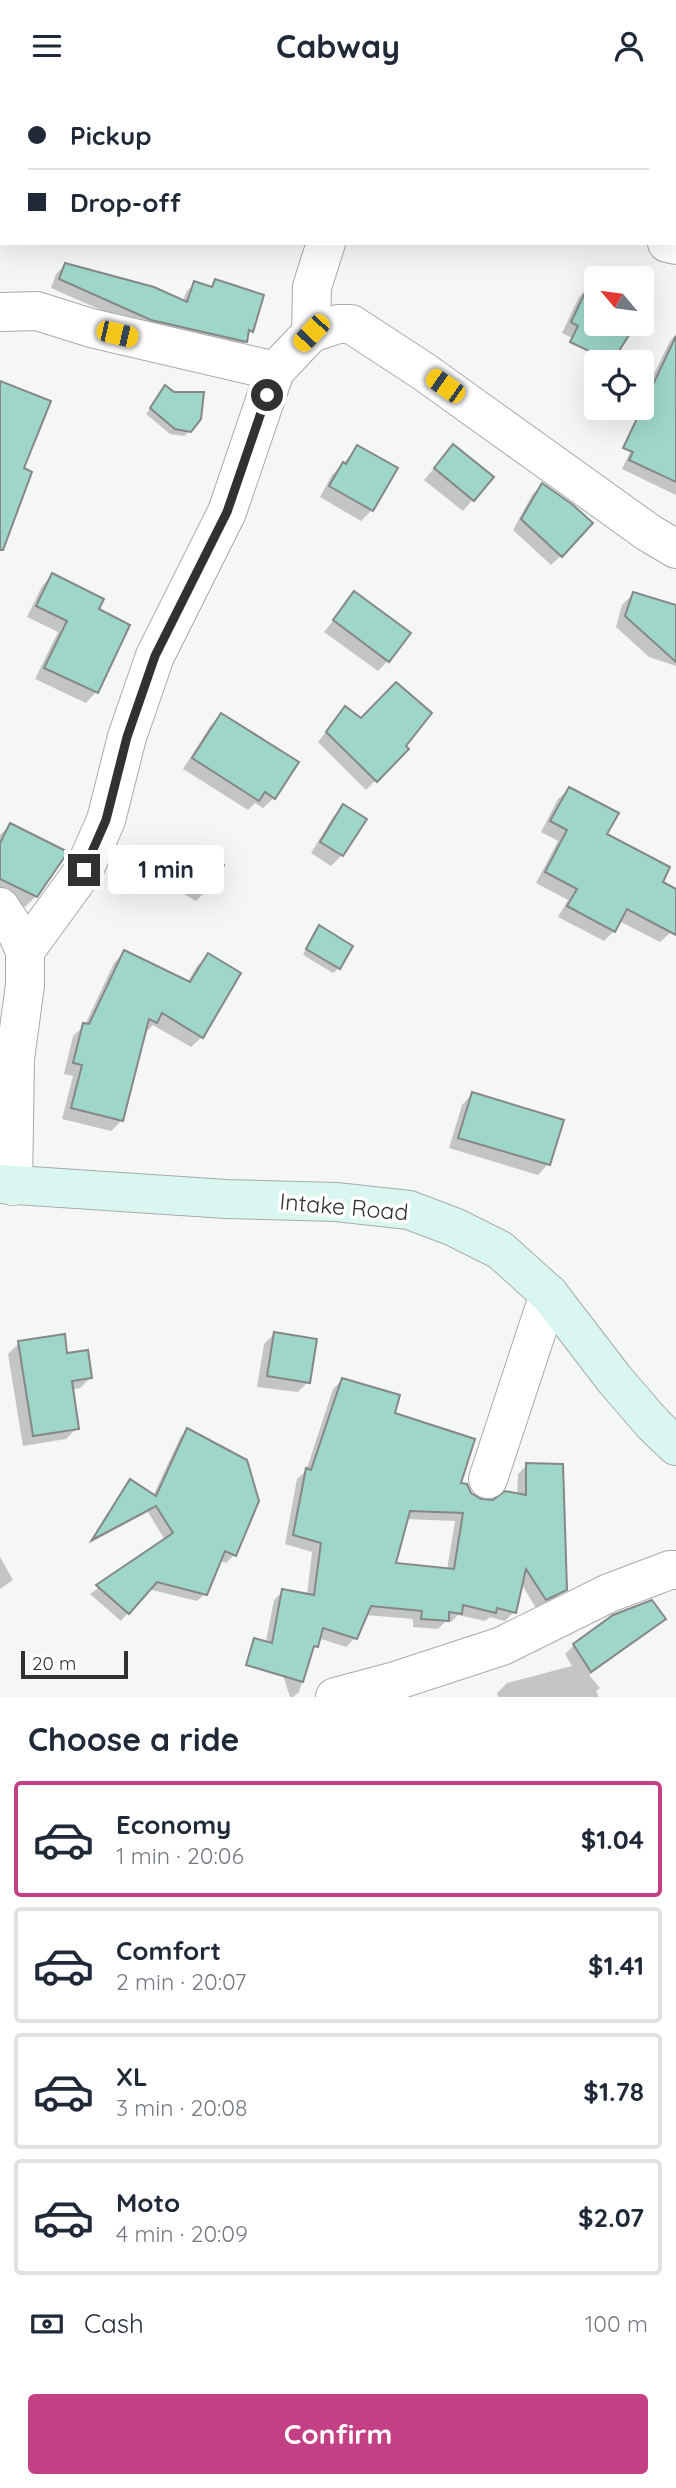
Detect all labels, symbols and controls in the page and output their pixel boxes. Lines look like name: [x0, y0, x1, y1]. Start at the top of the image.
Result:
text: Cabway: [276, 26, 400, 66]
icon: menu: [28, 27, 66, 65]
icon: person: [610, 27, 648, 65]
text: Pickup: [70, 119, 152, 152]
text: Drop-off: [70, 186, 181, 219]
north arrow: [584, 266, 654, 336]
map controls: [584, 266, 654, 420]
car: [289, 310, 334, 356]
car: [95, 319, 140, 349]
button: locate: [584, 350, 654, 420]
car: [422, 365, 469, 407]
route start: [251, 379, 283, 411]
callout: 1 min: [108, 845, 224, 895]
route end: [68, 854, 100, 886]
text: 1 min: [138, 855, 194, 884]
street label: Intake Road: [279, 1186, 410, 1227]
scale bar: [21, 1648, 128, 1680]
text: 20 m: [32, 1651, 76, 1675]
text: Choose a ride: [28, 1719, 240, 1759]
icon: car: [32, 1808, 95, 1871]
text: Economy: [116, 1808, 231, 1841]
text: $1.04: [581, 1823, 644, 1856]
text: 1 min · 20:06: [116, 1841, 244, 1870]
icon: car: [32, 1934, 95, 1997]
text: Comfort: [116, 1934, 221, 1967]
text: $1.41: [588, 1949, 644, 1982]
text: 2 min · 20:07: [116, 1967, 246, 1996]
icon: car: [32, 2060, 95, 2123]
text: XL: [116, 2060, 148, 2093]
text: $1.78: [583, 2075, 644, 2108]
text: 3 min · 20:08: [116, 2093, 247, 2122]
icon: car: [32, 2186, 95, 2249]
text: Moto: [116, 2186, 180, 2219]
text: $2.07: [578, 2201, 644, 2234]
text: 4 min · 20:09: [116, 2219, 248, 2248]
icon: cash: [28, 2305, 66, 2343]
text: Cash: [84, 2307, 144, 2340]
text: 100 m: [585, 2309, 648, 2338]
button: Confirm: [28, 2394, 648, 2474]

